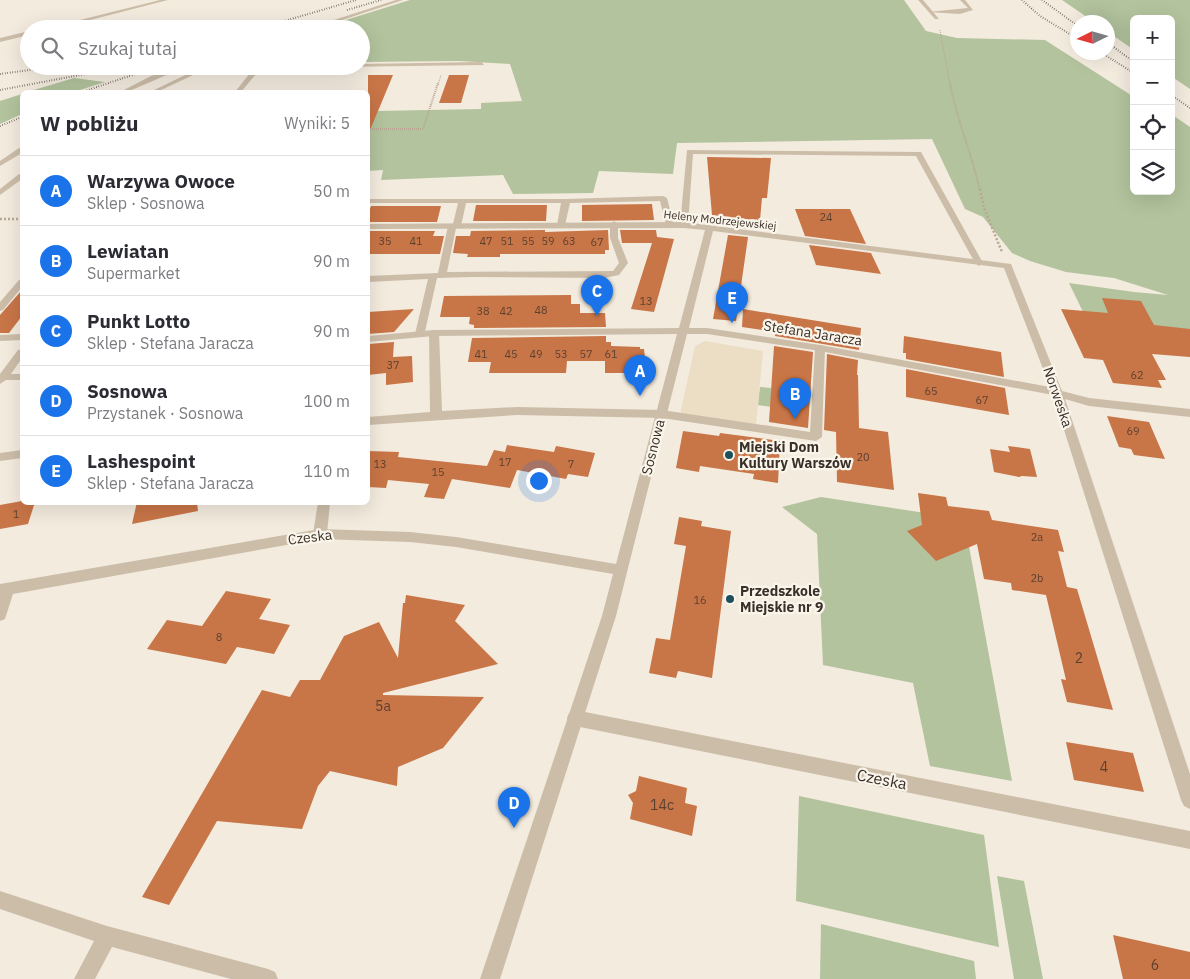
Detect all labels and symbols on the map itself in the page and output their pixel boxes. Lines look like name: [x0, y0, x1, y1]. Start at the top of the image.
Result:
north arrow: [1070, 15, 1115, 60]
street label: Heleny Modrzejewskiej: [663, 207, 777, 233]
house number: 24: [819, 210, 833, 224]
house number: 35: [378, 234, 392, 248]
house number: 41: [409, 234, 423, 248]
house number: 47: [479, 234, 493, 248]
house number: 51: [500, 234, 514, 248]
house number: 55: [521, 234, 535, 248]
house number: 59: [541, 234, 555, 248]
house number: 63: [562, 234, 576, 248]
house number: 67: [590, 235, 604, 249]
pin: C: [581, 275, 613, 316]
pin: E: [716, 282, 748, 323]
house number: 13: [639, 294, 653, 308]
house number: 48: [534, 303, 548, 317]
house number: 38: [476, 304, 490, 318]
house number: 42: [499, 304, 513, 318]
street label: Stefana Jaracza: [762, 316, 864, 350]
house number: 41: [474, 347, 488, 361]
house number: 45: [504, 347, 518, 361]
house number: 49: [529, 347, 543, 361]
house number: 53: [554, 347, 568, 361]
house number: 57: [579, 347, 593, 361]
house number: 61: [604, 347, 618, 361]
pin: A: [624, 355, 656, 396]
house number: 37: [386, 358, 400, 372]
street label: Norweska: [1039, 364, 1077, 430]
house number: 62: [1130, 368, 1144, 382]
pin: B: [779, 378, 811, 419]
house number: 65: [924, 384, 938, 398]
house number: 67: [975, 393, 989, 407]
street label: Sosnowa: [637, 417, 669, 477]
house number: 69: [1126, 424, 1140, 438]
place label: Miejski Dom Kultury Warszów: [739, 438, 852, 472]
marker: Miejski Dom Kultury Warszów: [723, 449, 735, 461]
house number: 20: [856, 450, 870, 464]
house number: 17: [498, 455, 512, 469]
house number: 13: [373, 457, 387, 471]
house number: 7: [568, 457, 574, 471]
house number: 15: [431, 465, 445, 479]
your location: [526, 468, 552, 494]
house number: 1: [13, 507, 20, 521]
street label: Czeska: [287, 525, 334, 549]
house number: 2a: [1031, 530, 1043, 544]
house number: 2b: [1031, 571, 1043, 585]
place label: Przedszkole Miejskie nr 9: [740, 582, 823, 616]
house number: 16: [693, 593, 707, 607]
marker: Przedszkole Miejskie nr 9: [724, 593, 736, 605]
house number: 8: [216, 630, 222, 644]
house number: 2: [1075, 649, 1083, 667]
house number: 5a: [375, 697, 391, 715]
house number: 4: [1100, 758, 1108, 776]
street label: Czeska: [855, 764, 909, 794]
pin: D: [498, 787, 530, 828]
house number: 14c: [650, 796, 674, 814]
house number: 6: [1151, 956, 1159, 974]

